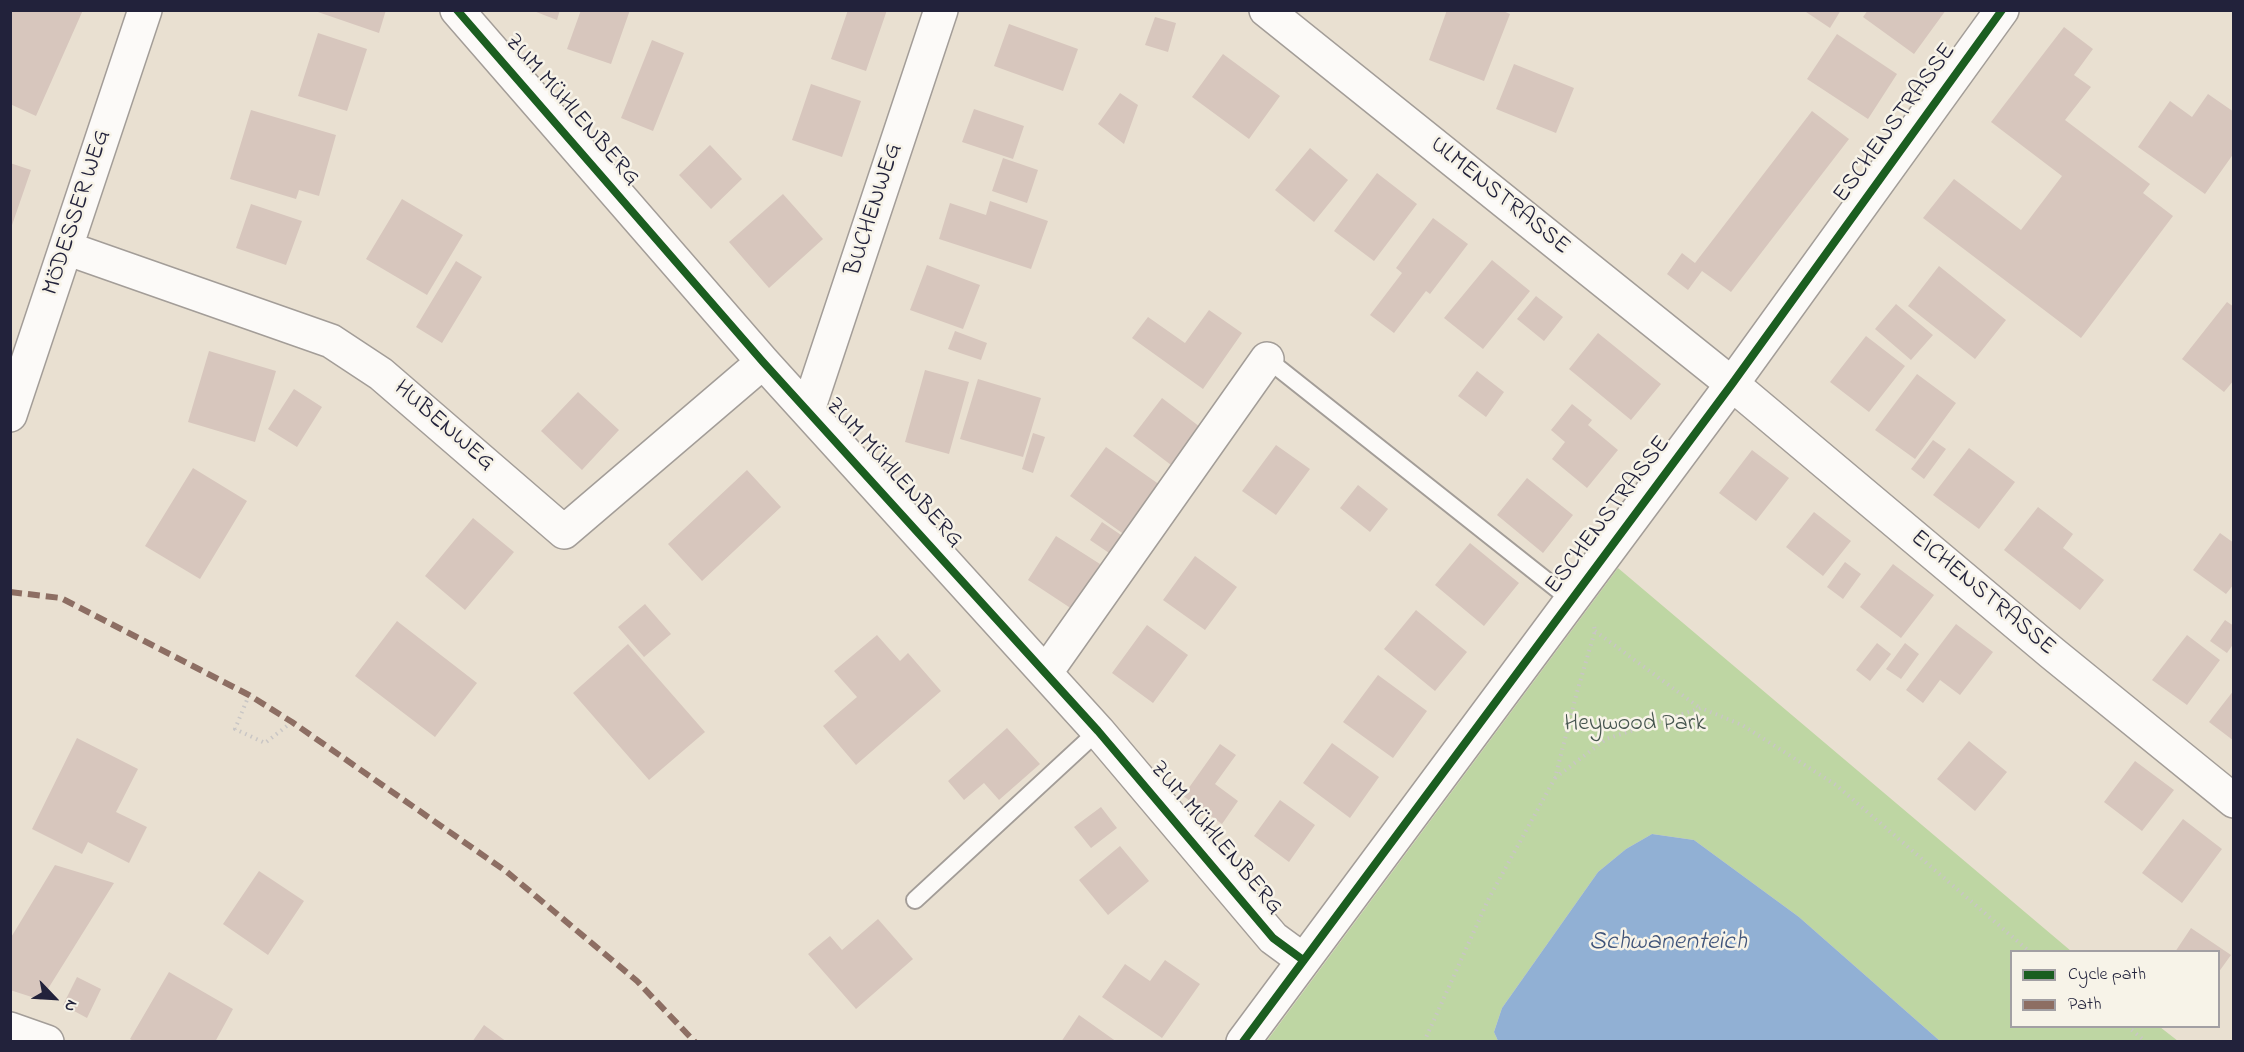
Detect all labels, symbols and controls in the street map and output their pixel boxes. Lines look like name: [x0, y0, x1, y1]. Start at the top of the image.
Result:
street label: ZUM MÜHLENBERG: [497, 29, 645, 193]
street label: ESCHENSTRASSE: [1828, 39, 1964, 209]
street label: MÖDESSER WEG: [38, 127, 118, 299]
street label: ULMENSTRASSE: [1423, 132, 1575, 262]
street label: BUCHENWEG: [840, 140, 910, 280]
street label: HUBENWEG: [387, 375, 499, 479]
street label: ZUM MÜHLENBERG: [818, 393, 968, 555]
street label: ESCHENSTRASSE: [1540, 431, 1678, 601]
street label: EICHENSTRASSE: [1904, 525, 2060, 663]
park label: Heywood Park: [1564, 711, 1706, 739]
street label: ZUM MÜHLENBERG: [1142, 756, 1288, 922]
water label: Schwanenteich: [1589, 928, 1747, 960]
legend: [2010, 950, 2220, 1028]
text: Cycle path: [2068, 962, 2146, 988]
north arrow: [24, 968, 84, 1028]
text: Path: [2068, 992, 2102, 1018]
text: N: [57, 996, 83, 1016]

